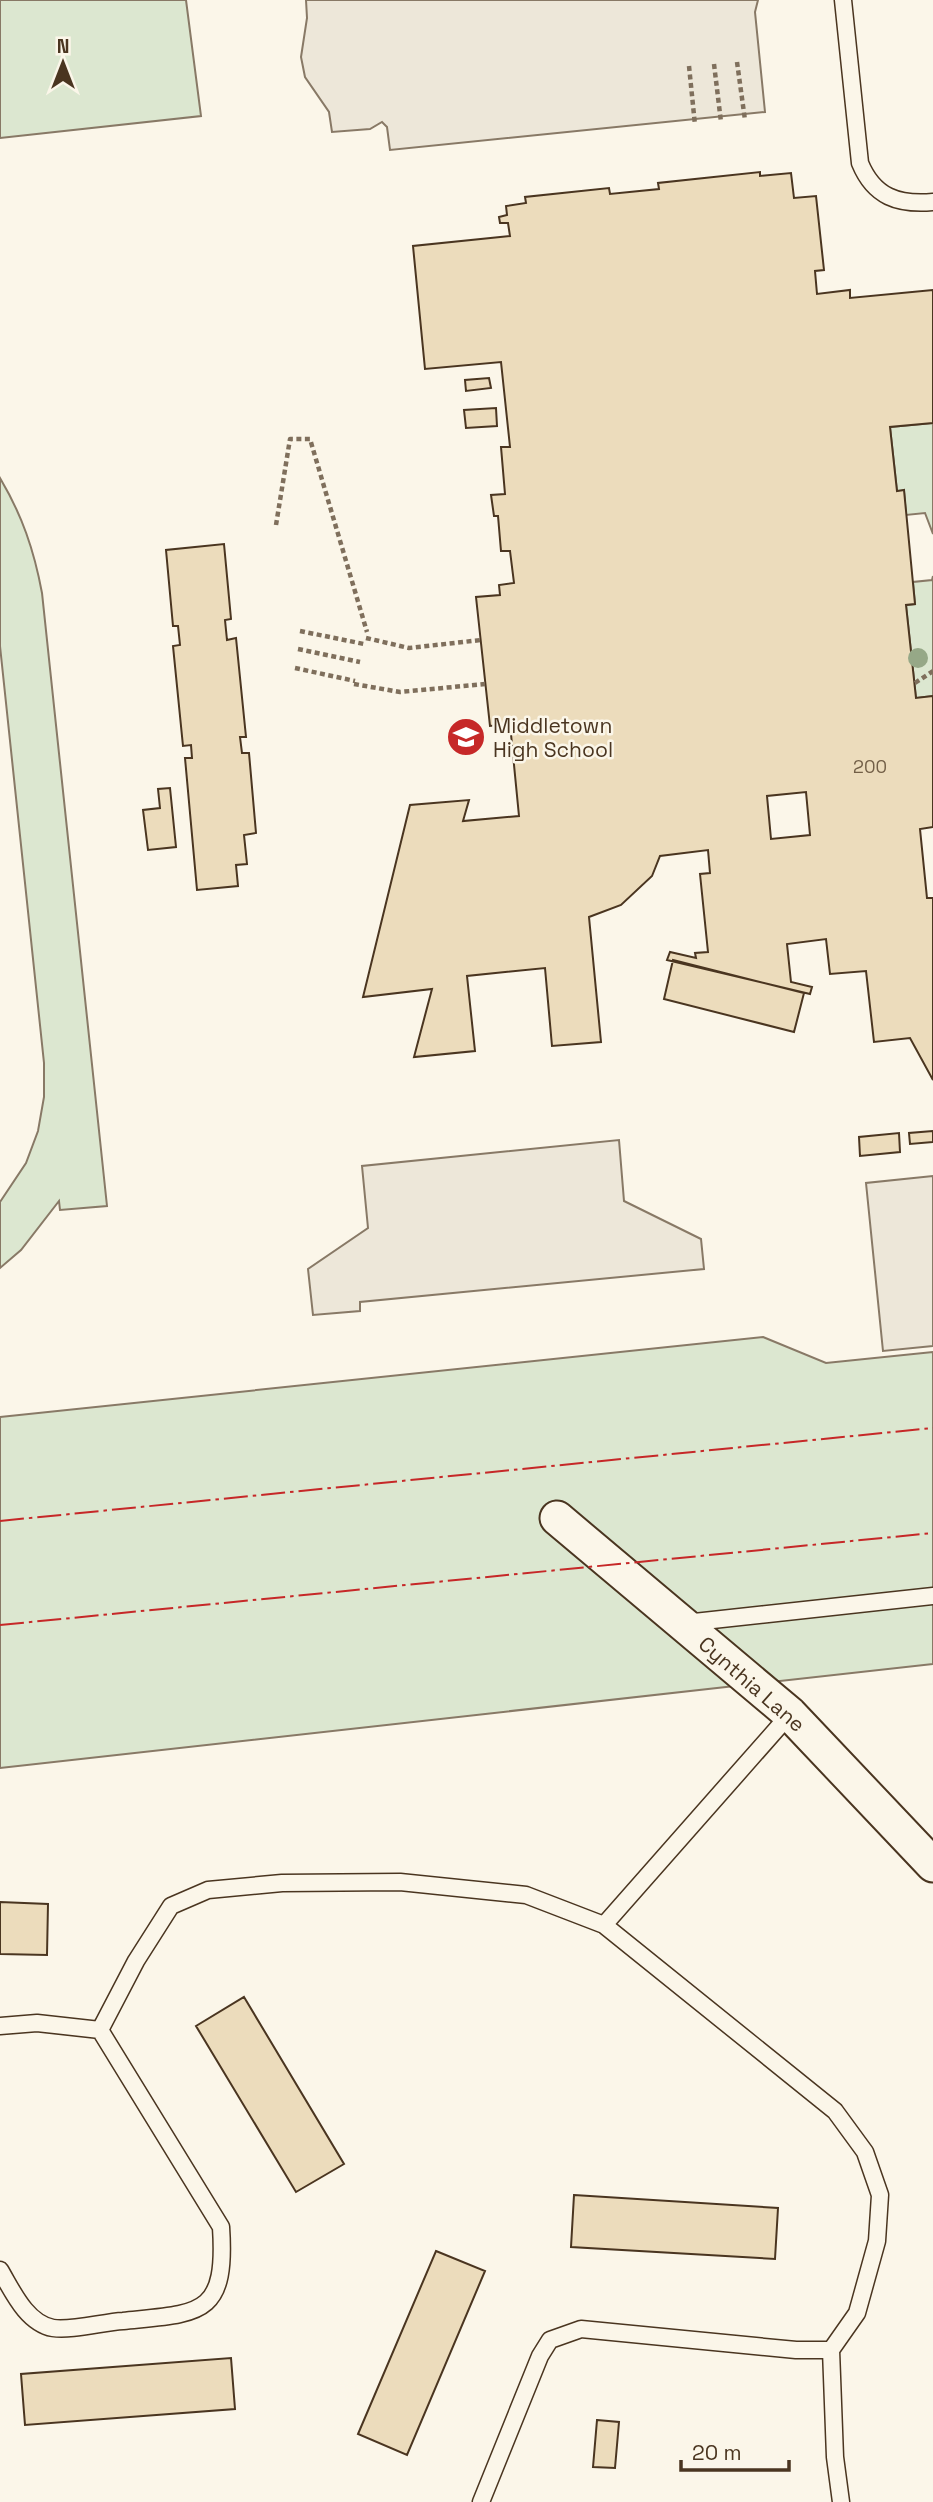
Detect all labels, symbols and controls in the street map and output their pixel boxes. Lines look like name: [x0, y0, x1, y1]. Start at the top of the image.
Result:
north arrow: [28, 28, 98, 98]
text: N: [57, 34, 69, 59]
place label: Middletown High School: [493, 712, 613, 763]
school or university icon: Middletown High School: [445, 716, 487, 758]
house number: 200: [853, 755, 887, 778]
street label: Cynthia Lane: [693, 1630, 811, 1738]
scale bar: [681, 2428, 790, 2472]
text: 20 m: [692, 2439, 742, 2466]

